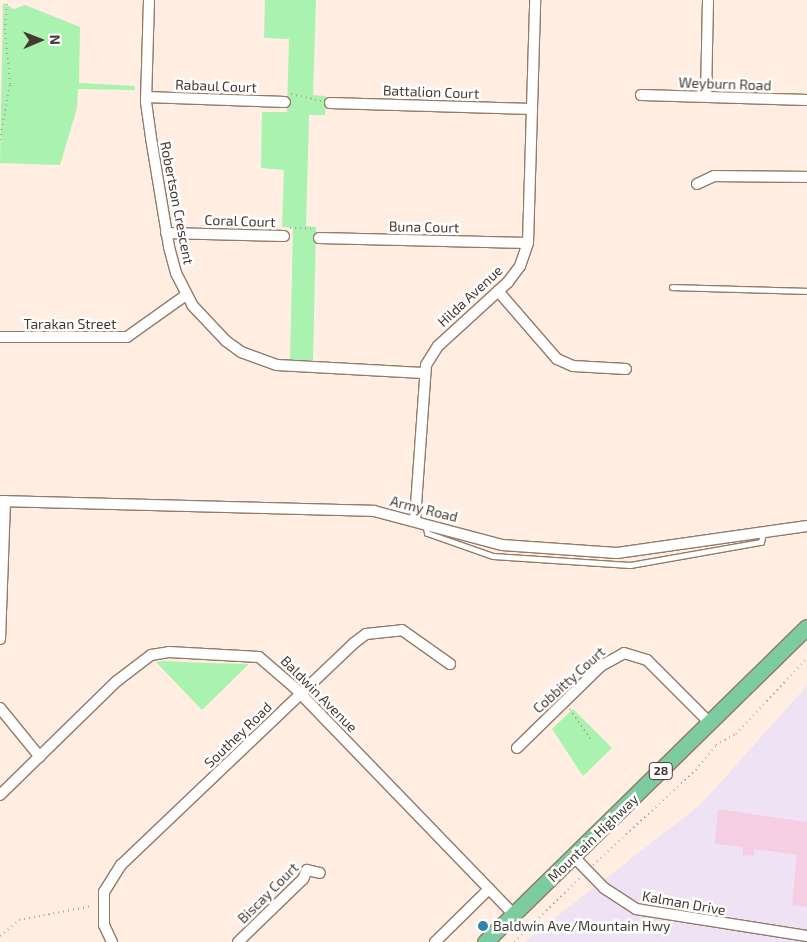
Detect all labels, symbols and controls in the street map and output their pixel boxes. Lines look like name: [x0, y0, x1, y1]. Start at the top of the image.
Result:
north arrow: [15, 15, 65, 65]
text: N: [47, 35, 64, 45]
street label: Weyburn Road: [678, 74, 772, 94]
street label: Rabaul Court: [175, 76, 257, 96]
street label: Battalion Court: [383, 82, 479, 102]
street label: Robertson Crescent: [157, 140, 197, 266]
street label: Coral Court: [204, 211, 276, 231]
street label: Buna Court: [389, 218, 459, 236]
street label: Hilda Avenue: [434, 262, 506, 330]
street label: Tarakan Street: [24, 316, 116, 332]
street label: Army Road: [388, 492, 460, 526]
street label: Cobbitty Court: [529, 643, 609, 717]
street label: Baldwin Avenue: [277, 652, 361, 736]
street label: Southey Road: [201, 699, 275, 771]
road number: 28: [648, 761, 674, 780]
street label: Mountain Highway: [544, 790, 642, 886]
street label: Biscay Court: [234, 859, 302, 927]
street label: Kalman Drive: [641, 887, 727, 919]
place label: Baldwin Ave/Mountain Hwy: [493, 918, 671, 934]
marker: Baldwin Ave/Mountain Hwy: [477, 920, 489, 932]

